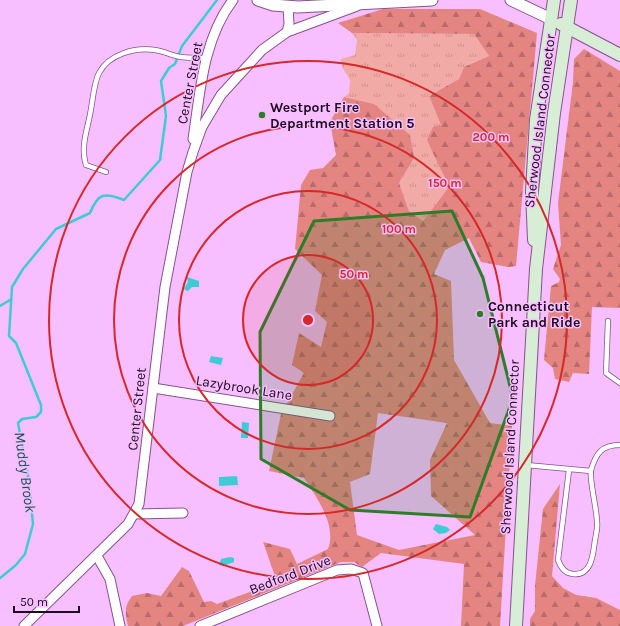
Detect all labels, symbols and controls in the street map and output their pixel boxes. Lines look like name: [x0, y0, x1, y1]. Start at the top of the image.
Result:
street label: Sherwood Island Connector: [521, 32, 559, 209]
street label: Center Street: [174, 40, 206, 126]
place label: Westport Fire Department Station 5: [270, 99, 414, 132]
marker: Westport Fire Department Station 5: [257, 110, 267, 120]
text: 200 m: [473, 130, 509, 144]
text: 150 m: [428, 176, 462, 190]
text: 100 m: [382, 222, 416, 236]
text: 50 m: [340, 267, 369, 281]
place label: Connecticut Park and Ride: [488, 298, 580, 331]
marker: Connecticut Park and Ride: [475, 309, 485, 319]
centre of rings: [301, 313, 315, 327]
street label: Sherwood Island Connector: [497, 358, 523, 535]
street label: Center Street: [124, 367, 150, 451]
street label: Lazybrook Lane: [195, 372, 293, 404]
water label: Muddy Brook: [10, 430, 40, 514]
street label: Bedford Drive: [247, 552, 333, 598]
scale bar: [14, 588, 79, 614]
text: 50 m: [20, 595, 48, 609]

